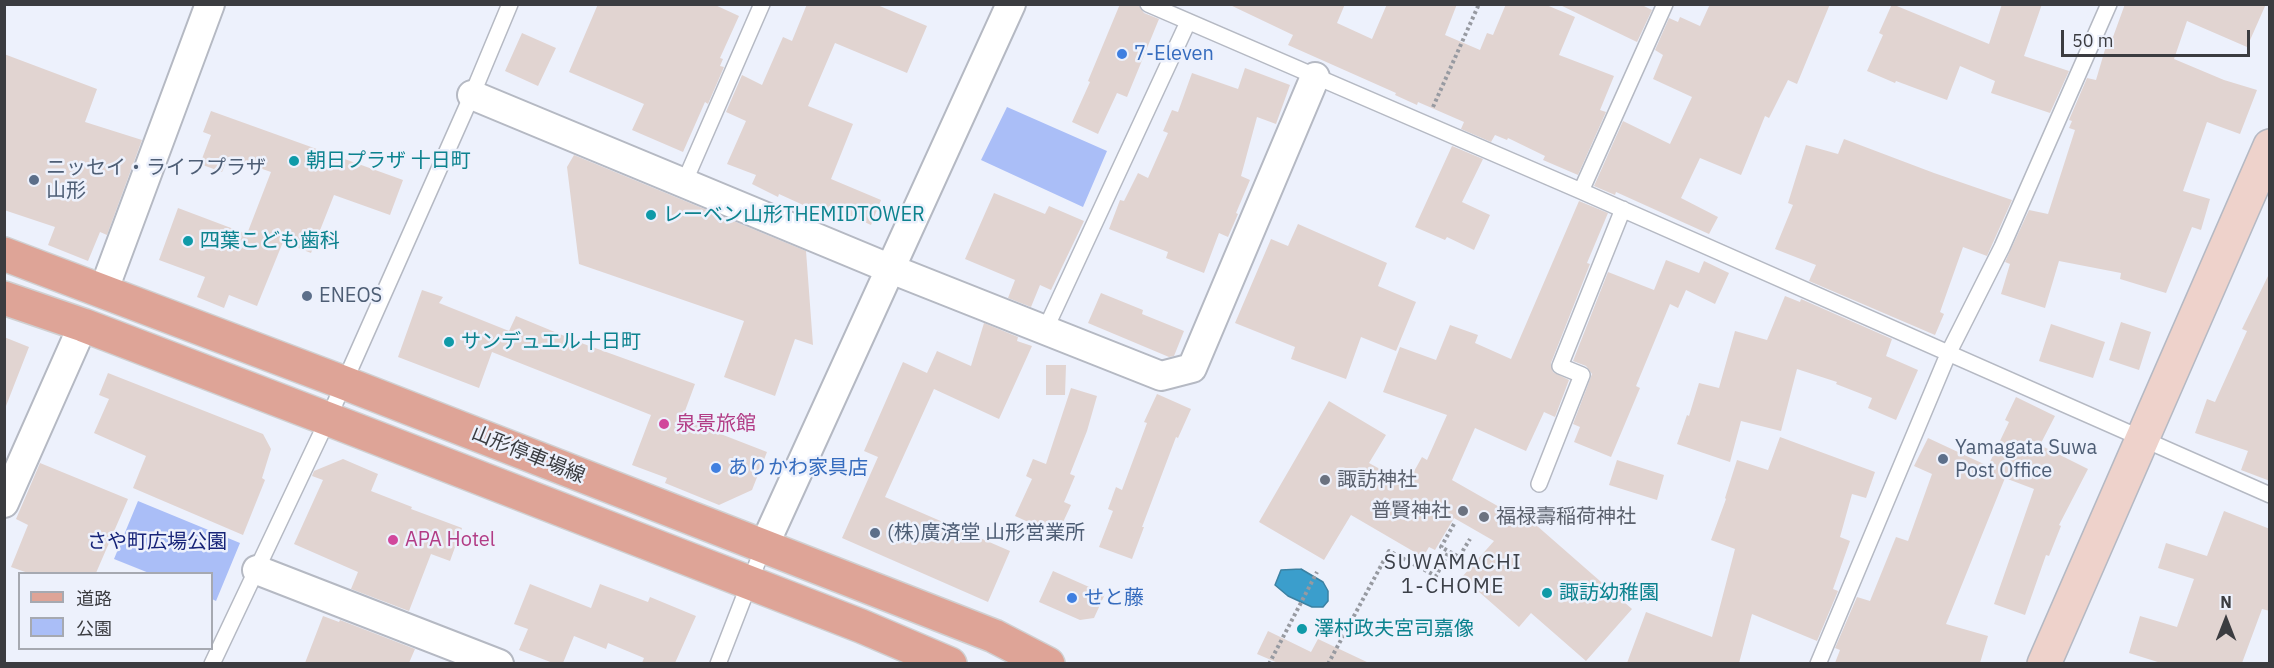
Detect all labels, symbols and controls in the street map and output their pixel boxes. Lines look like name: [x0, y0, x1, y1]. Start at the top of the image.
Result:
scale bar: [2064, 18, 2253, 56]
text: 50 m: [2072, 29, 2114, 52]
place label: 7-Eleven: [1134, 42, 1214, 66]
marker: 7-Eleven: [1115, 47, 1129, 61]
place label: 朝日プラザ 十日町: [306, 149, 471, 173]
marker: 朝日プラザ 十日町: [287, 154, 301, 168]
place label: ニッセイ・ライフプラザ 山形: [46, 156, 266, 203]
marker: ニッセイ・ライフプラザ 山形: [27, 173, 41, 187]
place label: レーベン山形THEMIDTOWER: [663, 203, 925, 227]
marker: レーベン山形THEMIDTOWER: [644, 208, 658, 222]
place label: 四葉こども歯科: [200, 229, 340, 253]
marker: 四葉こども歯科: [181, 234, 195, 248]
place label: ENEOS: [319, 284, 382, 308]
marker: ENEOS: [300, 289, 314, 303]
place label: サンデュエル十日町: [461, 330, 641, 354]
marker: サンデュエル十日町: [442, 335, 456, 349]
place label: 泉景旅館: [676, 412, 756, 436]
marker: 泉景旅館: [657, 417, 671, 431]
street label: 山形停車場線: [468, 421, 588, 489]
place label: Yamagata Suwa Post Office: [1955, 436, 2097, 483]
marker: Yamagata Suwa Post Office: [1936, 452, 1950, 466]
place label: ありかわ家具店: [728, 456, 868, 480]
marker: ありかわ家具店: [709, 461, 723, 475]
place label: 諏訪神社: [1337, 468, 1417, 492]
marker: 諏訪神社: [1318, 473, 1332, 487]
place label: 普賢神社: [1371, 499, 1451, 523]
marker: 普賢神社: [1456, 504, 1470, 518]
place label: 福禄壽稲荷神社: [1496, 505, 1636, 529]
marker: 福禄壽稲荷神社: [1477, 510, 1491, 524]
place label: (株)廣済堂 山形営業所: [887, 521, 1085, 545]
marker: (株)廣済堂 山形営業所: [868, 526, 882, 540]
place label: APA Hotel: [405, 528, 495, 552]
park label: さや町広場公園: [87, 530, 227, 554]
marker: APA Hotel: [386, 533, 400, 547]
district label: SUWAMACHI 1-CHOME: [1384, 550, 1522, 600]
legend: [18, 572, 213, 650]
place label: 諏訪幼稚園: [1559, 581, 1659, 605]
place label: せと藤: [1084, 586, 1144, 610]
marker: 諏訪幼稚園: [1540, 586, 1554, 600]
text: 道路: [76, 587, 112, 610]
north arrow: [2196, 590, 2256, 650]
marker: せと藤: [1065, 591, 1079, 605]
text: N: [2220, 592, 2232, 612]
text: 公園: [76, 617, 112, 640]
place label: 澤村政夫宮司嘉像: [1314, 617, 1474, 641]
marker: 澤村政夫宮司嘉像: [1295, 622, 1309, 636]

